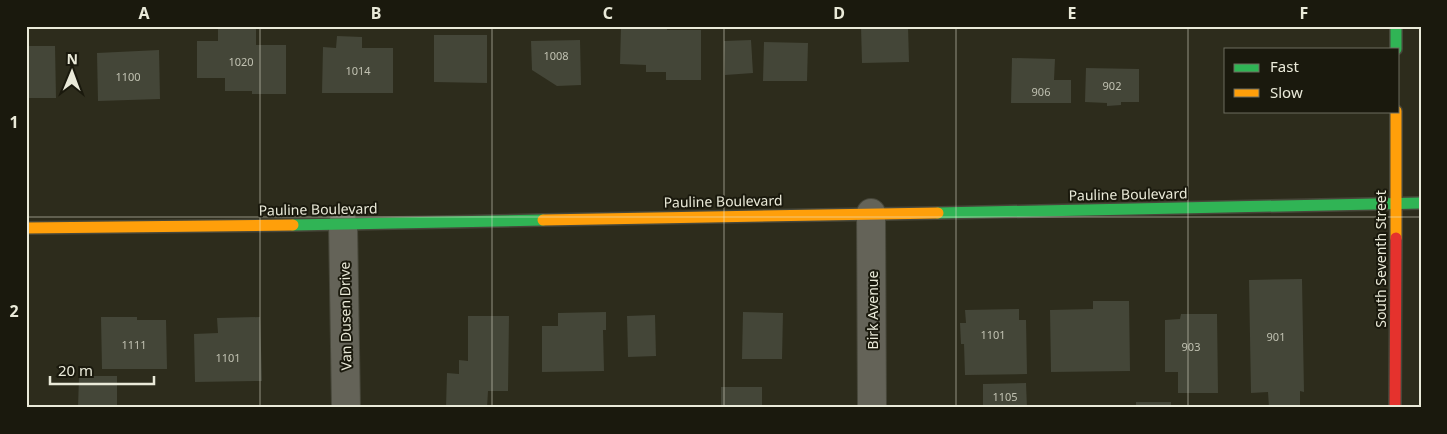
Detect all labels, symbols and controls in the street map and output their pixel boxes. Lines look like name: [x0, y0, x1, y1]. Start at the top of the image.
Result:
text: A: [138, 2, 150, 24]
text: B: [371, 2, 381, 24]
text: C: [603, 2, 613, 24]
text: D: [833, 2, 845, 24]
text: E: [1068, 2, 1077, 24]
text: F: [1300, 2, 1308, 24]
north arrow: [48, 48, 98, 98]
house number: 1008: [543, 48, 569, 63]
legend: [1224, 48, 1400, 112]
text: N: [66, 49, 78, 68]
house number: 1020: [228, 54, 254, 69]
text: Fast: [1270, 56, 1299, 76]
house number: 1014: [345, 63, 371, 78]
house number: 1100: [115, 69, 141, 84]
house number: 902: [1103, 78, 1121, 93]
text: Slow: [1270, 82, 1303, 102]
house number: 906: [1032, 84, 1050, 99]
text: 1: [9, 111, 19, 133]
street label: Pauline Boulevard: [1068, 183, 1188, 205]
street label: Pauline Boulevard: [663, 190, 783, 212]
street label: South Seventh Street: [1371, 190, 1390, 328]
street label: Pauline Boulevard: [258, 198, 378, 220]
street label: Van Dusen Drive: [335, 261, 355, 370]
street label: Birk Avenue: [863, 271, 882, 349]
text: 2: [9, 300, 19, 322]
house number: 1101: [980, 327, 1006, 342]
house number: 901: [1267, 329, 1285, 344]
house number: 1111: [121, 337, 147, 352]
house number: 903: [1182, 339, 1200, 354]
house number: 1101: [215, 350, 241, 365]
scale bar: [50, 354, 154, 386]
text: 20 m: [58, 360, 93, 380]
house number: 1105: [992, 389, 1018, 404]

